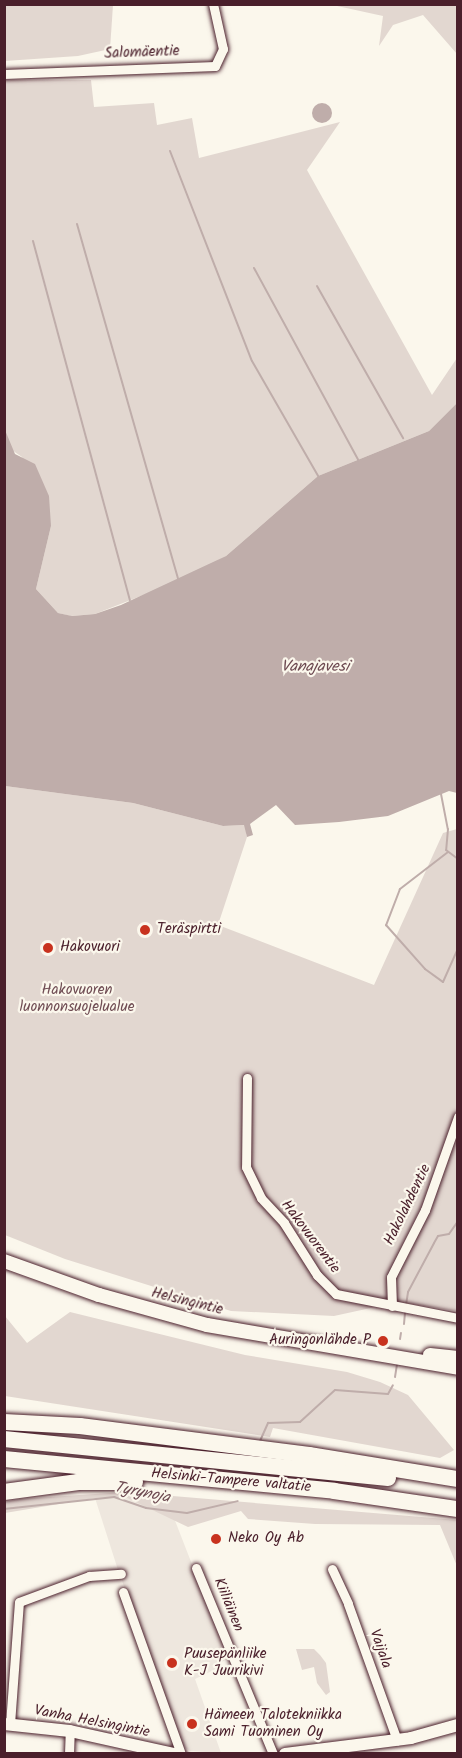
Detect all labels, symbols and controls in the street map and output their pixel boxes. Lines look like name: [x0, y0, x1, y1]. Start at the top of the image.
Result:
street label: Salomäentie: [104, 43, 180, 63]
water label: Vanajavesi: [281, 657, 349, 677]
place label: Teräspirtti: [157, 921, 221, 939]
marker: Teräspirtti: [138, 923, 152, 937]
place label: Hakovuori: [60, 939, 120, 957]
marker: Hakovuori: [41, 941, 55, 955]
park label: Hakovuoren luonnonsuojelualue: [20, 981, 134, 1016]
street label: Hakolahdentie: [381, 1161, 435, 1249]
street label: Hakovuorentie: [277, 1197, 343, 1277]
street label: Helsingintie: [149, 1284, 225, 1320]
place label: Auringonlähde P: [269, 1332, 371, 1350]
marker: Auringonlähde P: [376, 1334, 390, 1348]
street label: Helsinki-Tampere valtatie: [150, 1465, 312, 1497]
water label: Tyrynoja: [113, 1478, 171, 1508]
place label: Neko Oy Ab: [228, 1530, 304, 1548]
marker: Neko Oy Ab: [209, 1532, 223, 1546]
street label: Kiiliäinen: [209, 1575, 247, 1635]
street label: Vaijala: [365, 1627, 395, 1671]
place label: Puusepänliike K-J Juurikivi: [184, 1645, 267, 1680]
marker: Puusepänliike K-J Juurikivi: [165, 1656, 179, 1670]
street label: Vanha Helsingintie: [33, 1702, 151, 1742]
place label: Hämeen Talotekniikka Sami Tuominen Oy: [204, 1706, 342, 1741]
marker: Hämeen Talotekniikka Sami Tuominen Oy: [185, 1717, 199, 1731]

